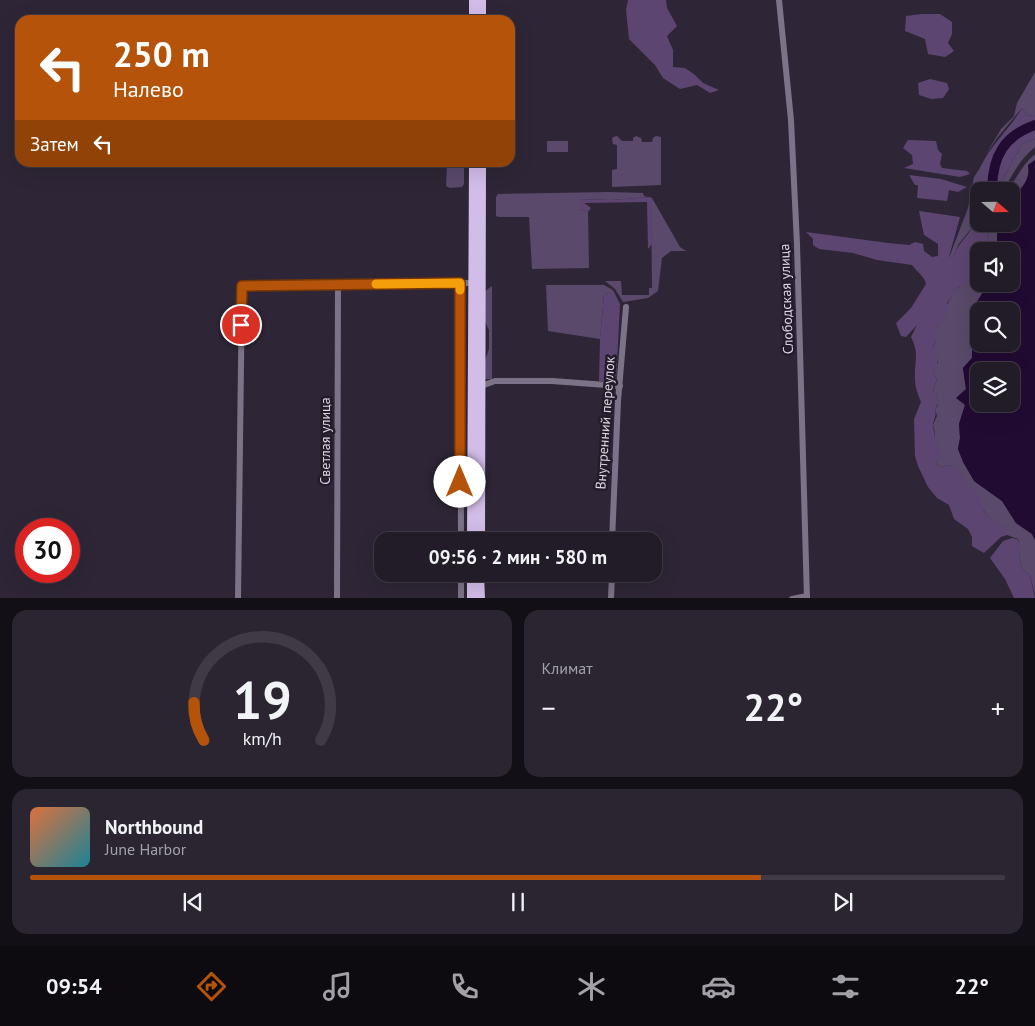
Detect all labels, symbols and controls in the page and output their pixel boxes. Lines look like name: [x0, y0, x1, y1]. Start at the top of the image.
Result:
text: 250 m: [113, 31, 210, 77]
icon: left: [30, 35, 95, 100]
text: Налево: [113, 75, 184, 103]
icon: left: [89, 130, 117, 158]
text: Затем: [30, 132, 79, 156]
north arrow: [970, 182, 1020, 232]
map controls: [970, 182, 1020, 412]
button: sound: [970, 242, 1020, 292]
street label: Слободская улица: [775, 243, 797, 355]
button: search: [970, 302, 1020, 352]
pin: [220, 304, 262, 346]
icon: arrive: [227, 311, 255, 339]
street label: Внутренний переулок: [591, 356, 619, 490]
button: layers: [970, 362, 1020, 412]
street label: Светлая улица: [316, 397, 334, 485]
position arrow: [433, 455, 485, 507]
speed limit sign: 30: [15, 518, 80, 583]
text: 09:56 · 2 мин · 580 m: [429, 545, 607, 569]
text: Климат: [542, 658, 593, 678]
text: 19: [232, 666, 291, 733]
text: 22°: [743, 682, 803, 731]
text: −: [542, 689, 556, 726]
text: +: [991, 689, 1005, 726]
text: km/h: [242, 727, 281, 750]
text: Northbound: [105, 815, 203, 839]
text: June Harbor: [105, 839, 186, 859]
icon: previous: [179, 888, 207, 916]
icon: pause: [504, 888, 532, 916]
icon: next: [829, 888, 857, 916]
icon: directions: [194, 969, 229, 1004]
icon: music: [320, 969, 355, 1004]
icon: phone: [447, 969, 482, 1004]
icon: climate: [574, 969, 609, 1004]
icon: car: [701, 969, 736, 1004]
icon: filters: [828, 969, 863, 1004]
text: 09:54: [46, 972, 102, 1000]
text: 22°: [954, 972, 989, 1000]

